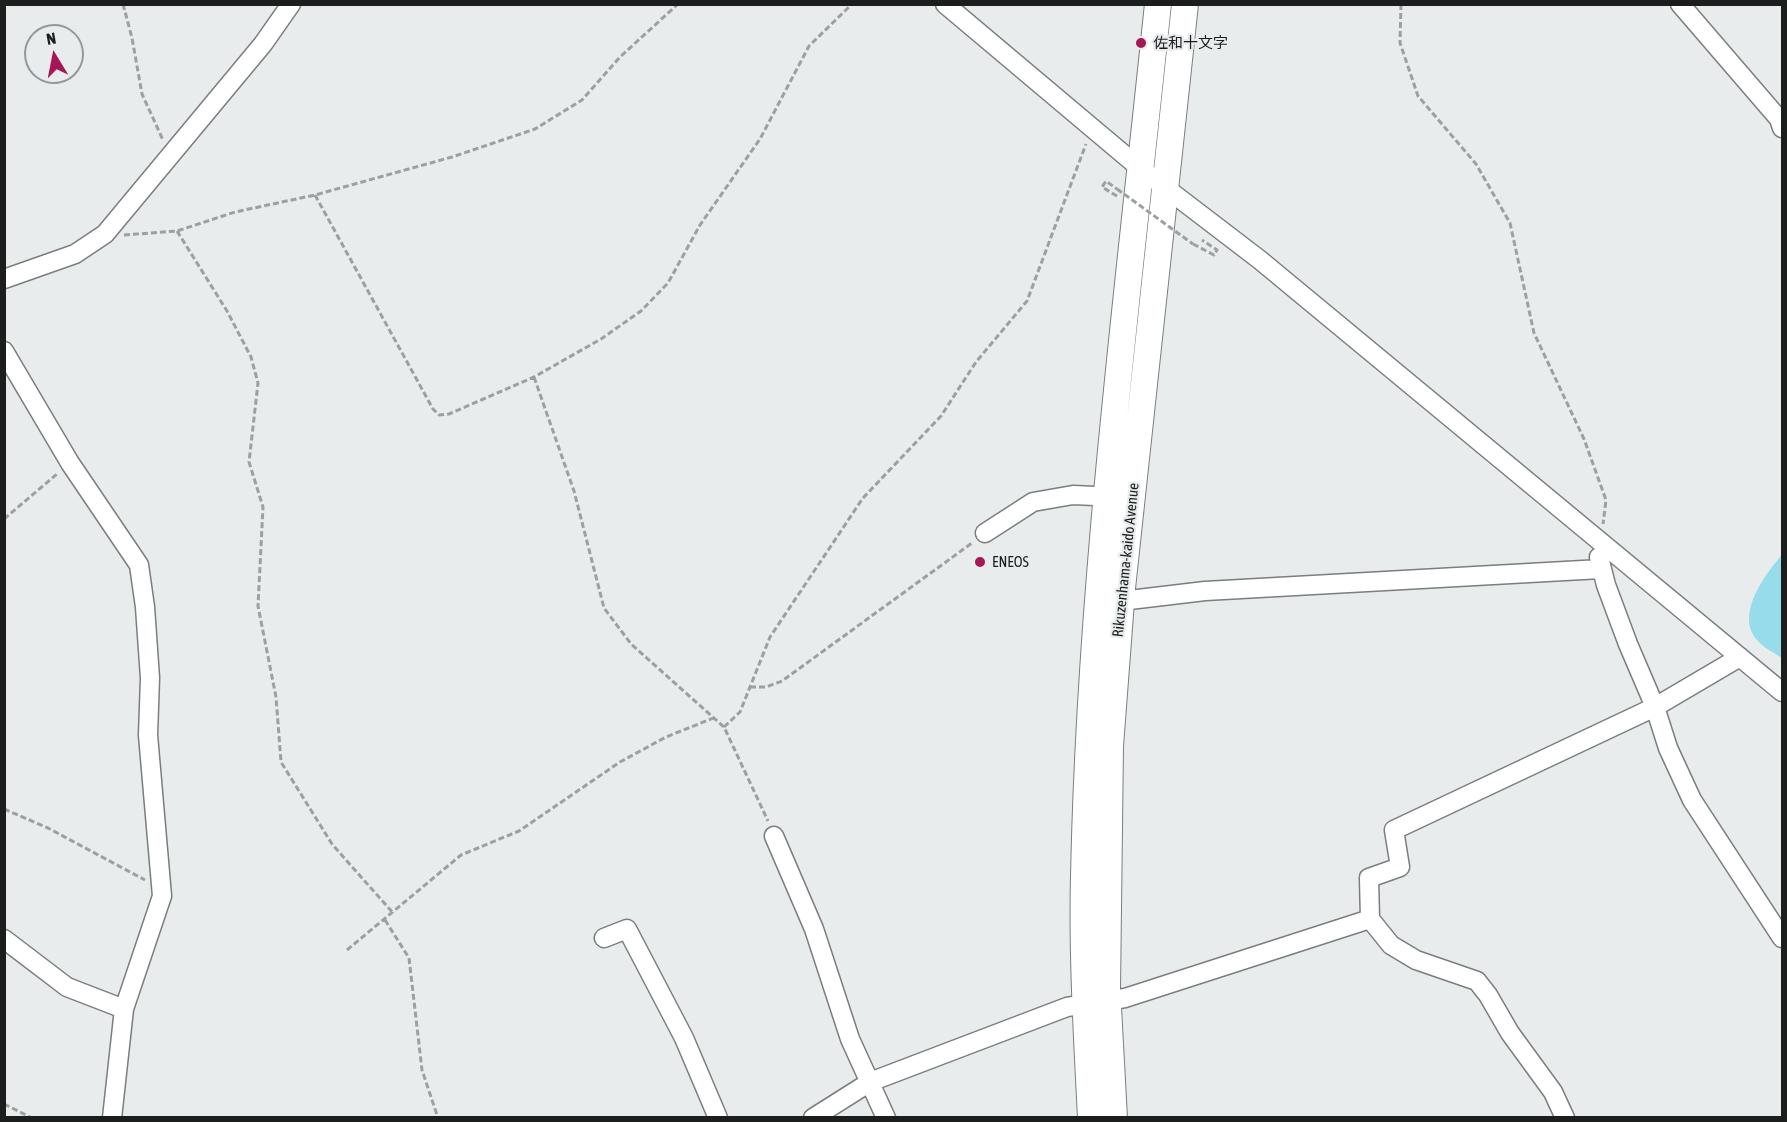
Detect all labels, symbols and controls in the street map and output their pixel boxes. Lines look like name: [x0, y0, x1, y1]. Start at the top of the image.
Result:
north arrow: [24, 24, 84, 84]
text: N: [45, 29, 57, 48]
place label: 佐和十文字: [1153, 34, 1228, 52]
marker: 佐和十文字: [1134, 36, 1148, 50]
street label: Rikuzenhama-kaido Avenue: [1109, 482, 1143, 638]
place label: ENEOS: [992, 553, 1029, 571]
marker: ENEOS: [973, 555, 987, 569]

